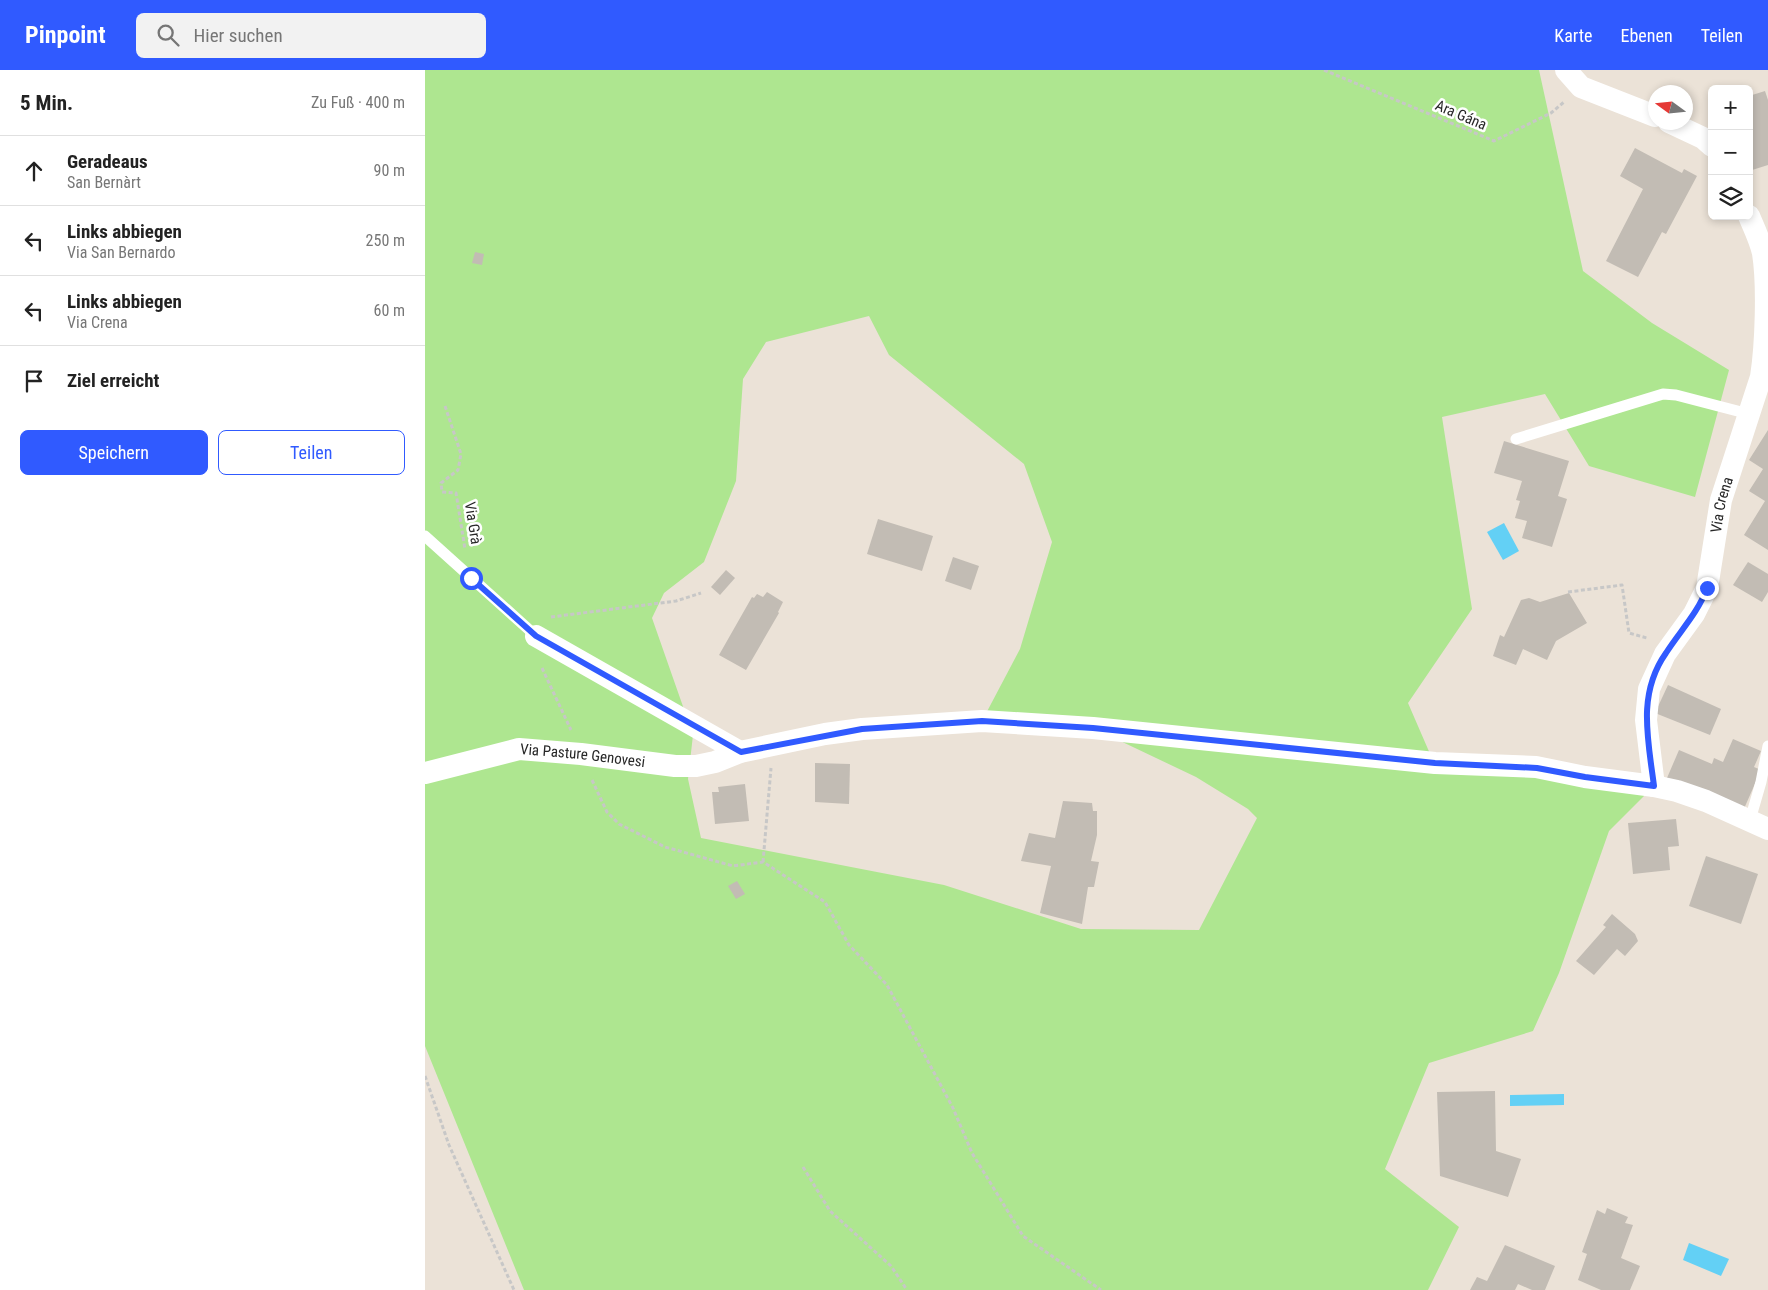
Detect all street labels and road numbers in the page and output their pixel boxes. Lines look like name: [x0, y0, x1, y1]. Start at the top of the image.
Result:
street label: Ara Gána: [1433, 96, 1489, 134]
street label: Via Crena: [1707, 475, 1737, 534]
street label: Via Grà: [461, 500, 485, 546]
street label: Via Pasture Genovesi: [519, 740, 646, 771]

